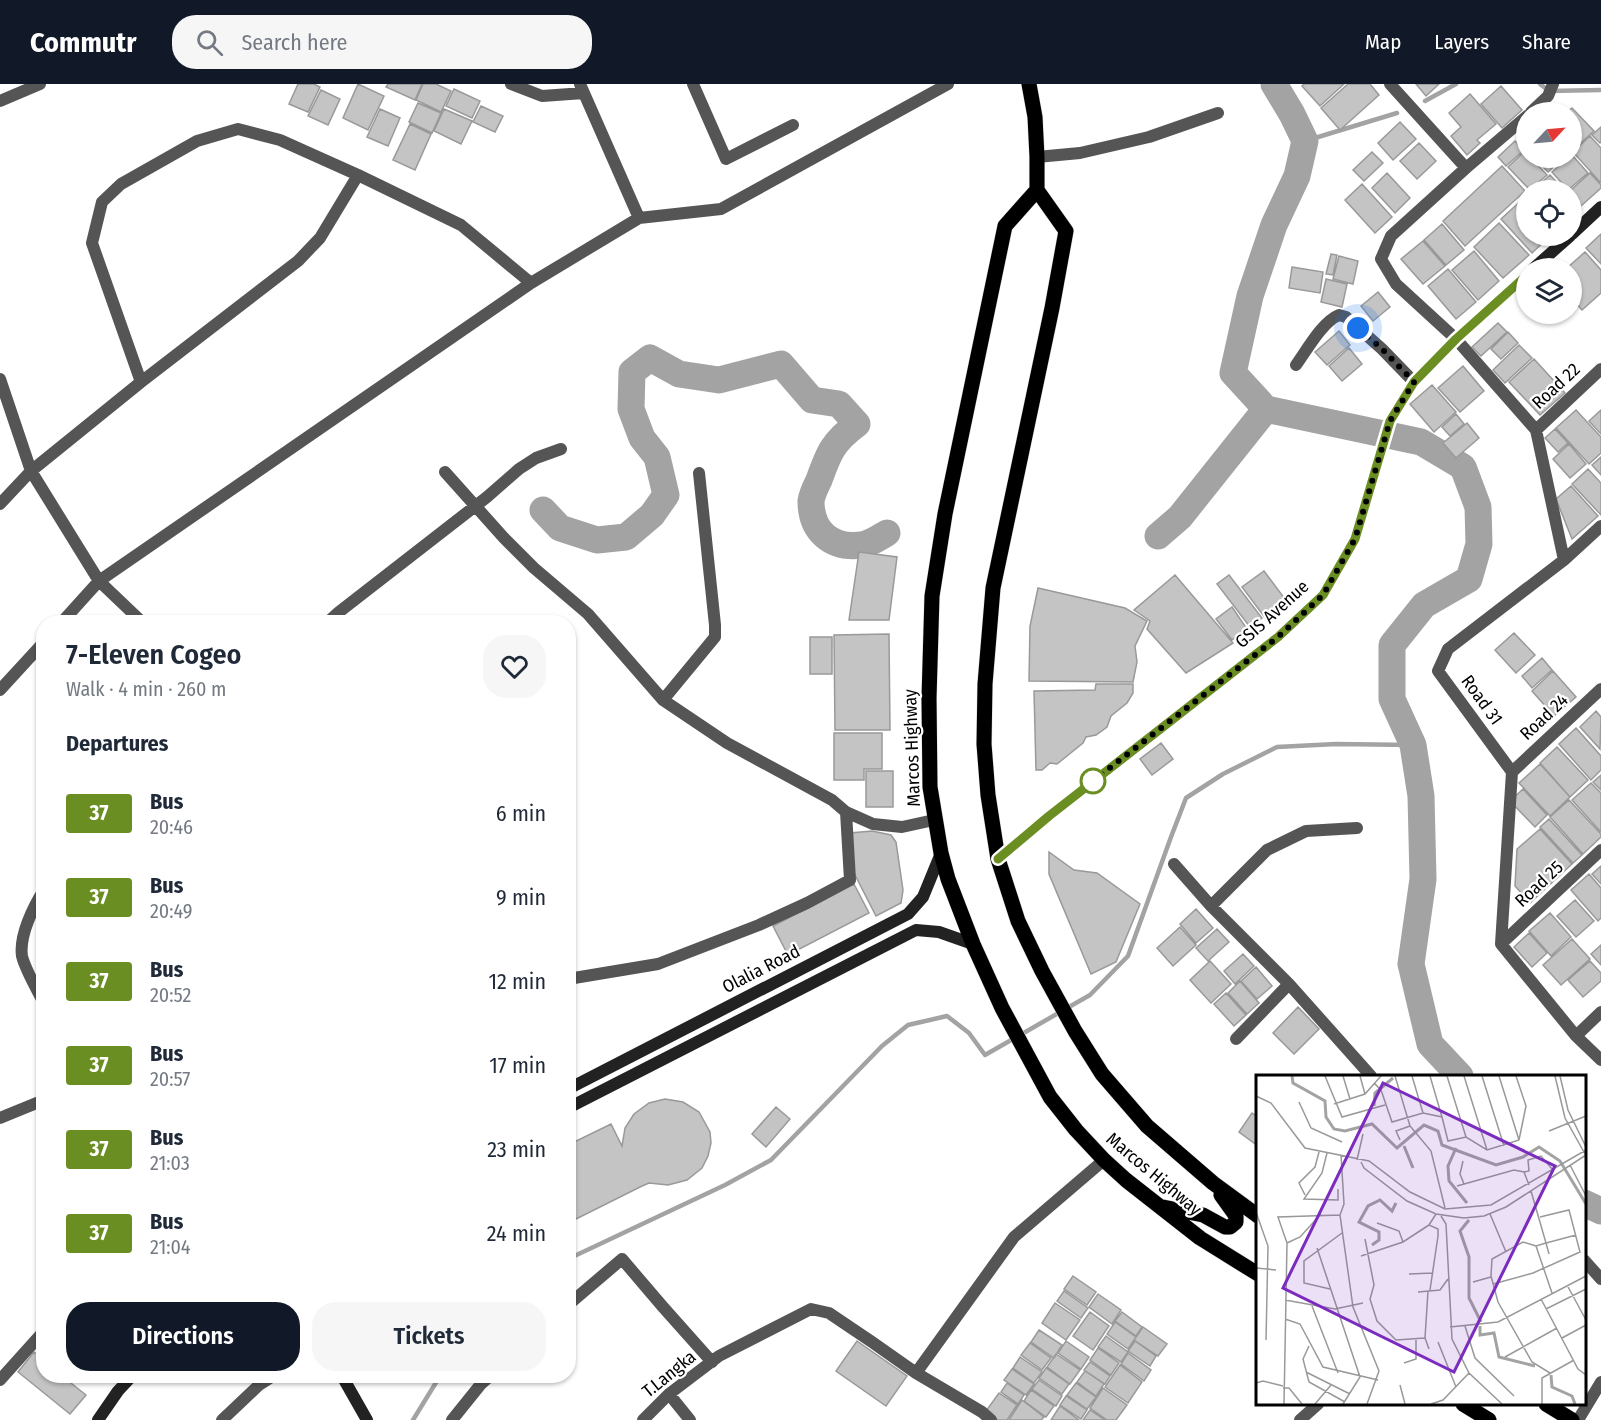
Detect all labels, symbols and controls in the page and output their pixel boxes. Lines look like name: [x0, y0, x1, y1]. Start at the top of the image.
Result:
search box: [172, 15, 592, 69]
text: Commutr: [30, 26, 136, 59]
icon: search: [193, 26, 226, 59]
text: Search here: [241, 29, 347, 56]
text: Map: [1365, 29, 1401, 55]
text: Layers: [1434, 29, 1489, 55]
text: Share: [1522, 29, 1571, 55]
north arrow: [1516, 102, 1582, 168]
map controls: [1516, 102, 1582, 324]
button: locate: [1516, 180, 1582, 246]
button: layers: [1516, 258, 1582, 324]
your location: [1343, 313, 1373, 343]
street label: Road 22: [1528, 358, 1585, 414]
street label: GSIS Avenue: [1231, 575, 1313, 653]
button: heart: [483, 635, 546, 698]
text: 7-Eleven Cogeo: [66, 638, 241, 671]
street label: Road 31: [1457, 671, 1507, 729]
text: Walk · 4 min · 260 m: [66, 677, 226, 701]
street label: Marcos Highway: [899, 689, 925, 807]
street label: Road 24: [1515, 689, 1573, 745]
text: Departures: [66, 730, 168, 757]
unlabelled marker: [1080, 768, 1106, 794]
text: Bus: [150, 788, 183, 815]
text: 37: [90, 800, 108, 826]
text: 6 min: [496, 800, 546, 827]
text: 20:46: [150, 815, 193, 839]
street label: Road 25: [1510, 856, 1568, 912]
text: Bus: [150, 872, 183, 899]
text: 37: [90, 884, 108, 910]
text: 9 min: [496, 884, 546, 911]
text: 20:49: [150, 899, 192, 923]
street label: Olalia Road: [718, 940, 804, 998]
text: Bus: [150, 956, 183, 983]
text: 37: [90, 968, 108, 994]
text: 12 min: [488, 968, 546, 995]
text: 20:52: [150, 983, 191, 1007]
text: Bus: [150, 1040, 183, 1067]
text: 37: [90, 1052, 108, 1078]
text: 17 min: [489, 1052, 546, 1079]
text: 20:57: [150, 1067, 190, 1091]
inset map: [1256, 1075, 1586, 1405]
text: Bus: [150, 1124, 183, 1151]
street label: Marcos Highway: [1102, 1128, 1206, 1220]
text: 37: [90, 1136, 108, 1162]
text: 23 min: [487, 1136, 546, 1163]
text: 21:03: [150, 1151, 190, 1175]
text: Bus: [150, 1208, 183, 1235]
text: 37: [90, 1220, 108, 1246]
text: 24 min: [487, 1220, 546, 1247]
text: 21:04: [150, 1235, 191, 1259]
button: Directions: [66, 1302, 300, 1371]
button: Tickets: [312, 1302, 546, 1371]
street label: T.Langka: [638, 1346, 700, 1402]

